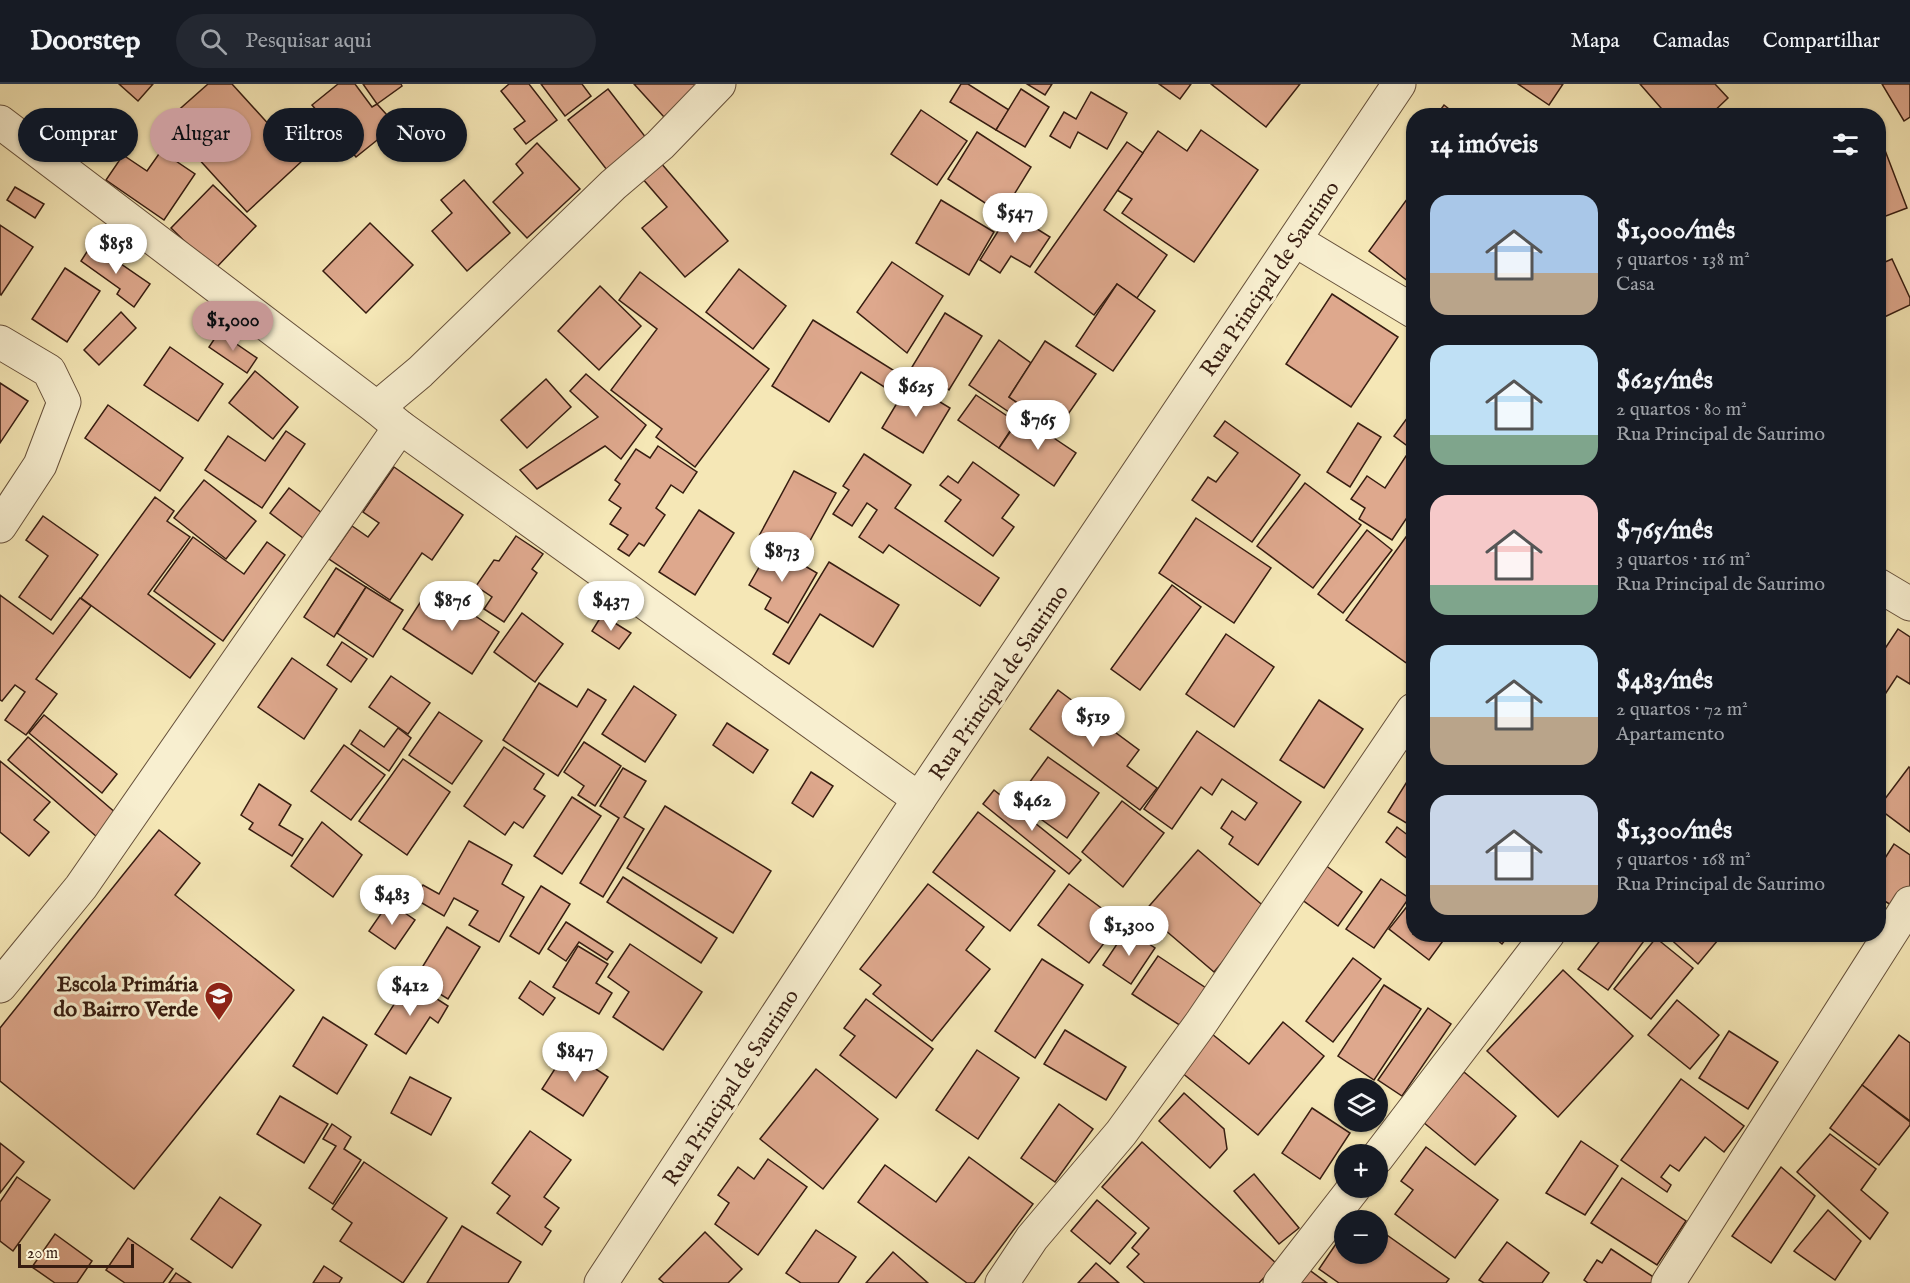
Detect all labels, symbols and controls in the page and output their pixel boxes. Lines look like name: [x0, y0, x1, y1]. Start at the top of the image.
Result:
search box: [176, 14, 596, 68]
text: Doorstep: [30, 24, 140, 59]
icon: search: [197, 25, 230, 58]
text: Pesquisar aqui: [245, 27, 372, 55]
text: Mapa: [1570, 28, 1620, 55]
text: Camadas: [1653, 28, 1730, 55]
text: Compartilhar: [1763, 28, 1880, 55]
chip: Comprar: [18, 108, 138, 162]
chip: Alugar: [150, 108, 251, 162]
chip: Filtros: [263, 108, 364, 162]
chip: Novo: [376, 108, 467, 162]
text: 14 imóveis: [1430, 128, 1538, 161]
icon: filters: [1829, 128, 1862, 161]
street label: Rua Principal de Saurimo: [1195, 176, 1347, 382]
pin: $547: [979, 193, 1051, 244]
text: $547: [997, 200, 1033, 225]
text: $1,000/mês: [1616, 214, 1735, 247]
icon: home: [1478, 219, 1550, 291]
pin: $858: [80, 224, 152, 275]
text: $858: [99, 231, 133, 256]
text: 5 quartos · 138 m²: [1616, 247, 1750, 272]
text: Casa: [1616, 272, 1655, 297]
pin: $1,000: [184, 301, 282, 352]
text: $1,000: [206, 308, 260, 333]
text: $625/mês: [1616, 364, 1713, 397]
pin: $625: [880, 367, 952, 418]
icon: home: [1478, 369, 1550, 441]
text: $625: [898, 374, 934, 399]
text: 2 quartos · 80 m²: [1616, 397, 1747, 422]
pin: $765: [1002, 400, 1074, 451]
text: $765: [1020, 407, 1056, 432]
text: Rua Principal de Saurimo: [1616, 422, 1825, 447]
text: $765/mês: [1616, 514, 1713, 547]
icon: home: [1478, 519, 1550, 591]
pin: $873: [746, 532, 818, 583]
text: $873: [764, 539, 800, 564]
text: 3 quartos · 116 m²: [1616, 547, 1751, 572]
text: Rua Principal de Saurimo: [1616, 572, 1825, 597]
street label: Rua Principal de Saurimo: [924, 580, 1076, 786]
pin: $876: [416, 581, 488, 632]
pin: $437: [575, 581, 647, 632]
text: $876: [434, 588, 470, 613]
text: $437: [592, 588, 630, 613]
text: $483/mês: [1616, 664, 1713, 697]
icon: home: [1478, 669, 1550, 741]
pin: $519: [1057, 697, 1129, 748]
text: 2 quartos · 72 m²: [1616, 697, 1748, 722]
text: $519: [1076, 704, 1110, 729]
text: Apartamento: [1616, 722, 1725, 747]
pin: $462: [996, 781, 1068, 832]
text: $462: [1013, 788, 1051, 813]
text: $1,300/mês: [1616, 814, 1732, 847]
icon: home: [1478, 819, 1550, 891]
text: 5 quartos · 168 m²: [1616, 847, 1751, 872]
text: Rua Principal de Saurimo: [1616, 872, 1825, 897]
pin: $483: [356, 875, 428, 926]
text: $483: [374, 882, 410, 907]
pin: $1,300: [1080, 906, 1178, 957]
text: $1,300: [1104, 913, 1154, 938]
pin: $412: [374, 966, 446, 1017]
place label: Escola Primária do Bairro Verde: [54, 971, 198, 1024]
text: $412: [391, 973, 429, 998]
school or university icon: Escola Primária do Bairro Verde: [203, 980, 235, 1022]
street label: Rua Principal de Saurimo: [657, 984, 806, 1192]
pin: $847: [539, 1032, 611, 1083]
text: $847: [556, 1039, 594, 1064]
map controls: [1334, 1078, 1388, 1264]
button: layers: [1334, 1078, 1388, 1132]
button: +: [1334, 1144, 1388, 1198]
button: −: [1334, 1210, 1388, 1264]
scale bar: [18, 1241, 134, 1268]
text: 20 m: [27, 1244, 58, 1264]

